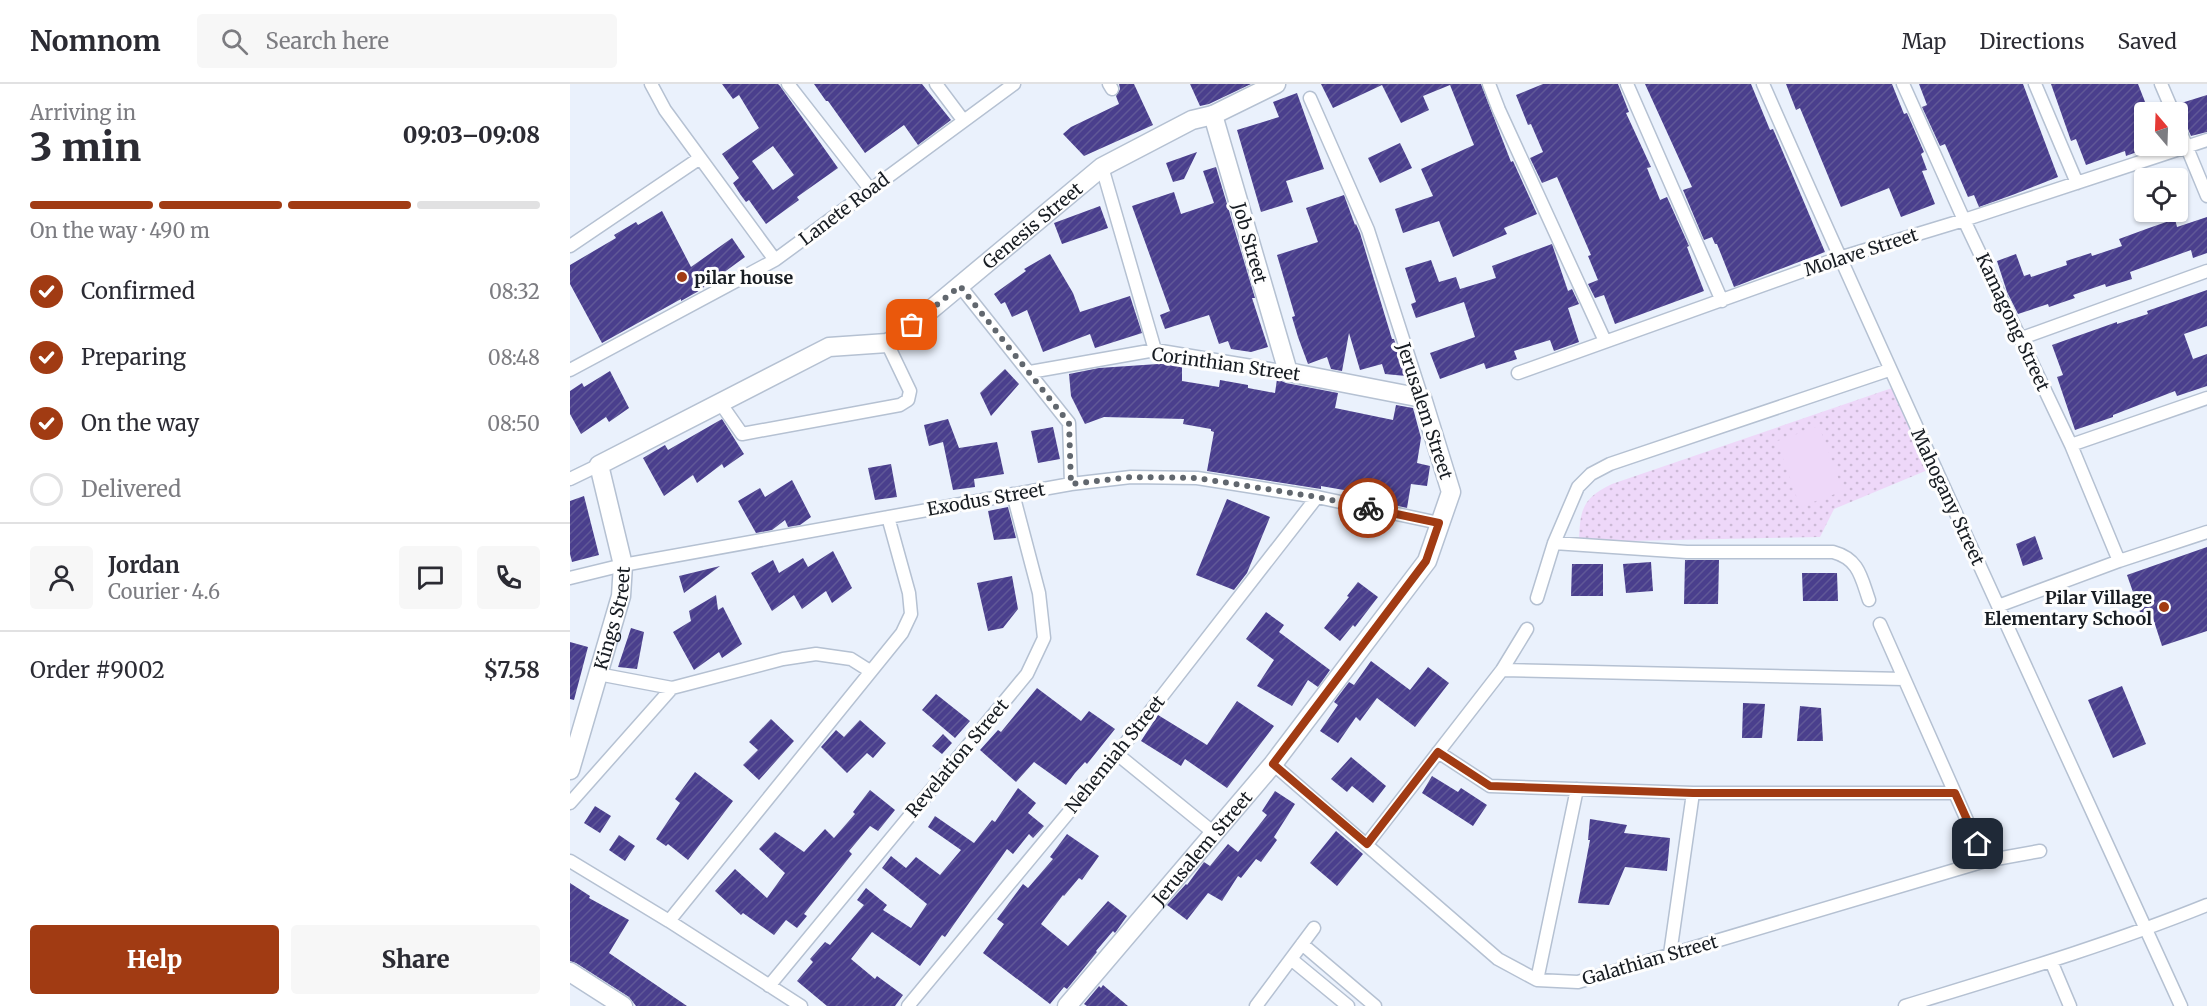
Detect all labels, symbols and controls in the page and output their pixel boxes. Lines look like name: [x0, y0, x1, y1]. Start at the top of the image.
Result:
search box: [197, 14, 617, 68]
text: Nomnom: [30, 23, 161, 59]
icon: search: [218, 25, 251, 58]
text: Search here: [266, 27, 389, 55]
text: Map: [1902, 28, 1946, 55]
text: Directions: [1979, 28, 2084, 55]
text: Saved: [2117, 28, 2177, 55]
text: Arriving in: [30, 100, 136, 125]
north arrow: [2134, 102, 2188, 156]
map controls: [2134, 102, 2188, 222]
text: 09:03–09:08: [403, 121, 540, 149]
text: 3 min: [30, 123, 141, 172]
street label: Lanete Road: [794, 168, 894, 250]
button: locate: [2134, 168, 2188, 222]
street label: Genesis Street: [977, 177, 1087, 274]
street label: Job Street: [1227, 199, 1273, 286]
text: On the way · 490 m: [30, 218, 210, 243]
street label: Molave Street: [1801, 223, 1921, 281]
street label: Kamagong Street: [1971, 249, 2055, 395]
place label: pilar house: [694, 266, 794, 289]
marker: pilar house: [675, 270, 689, 284]
icon: check: [30, 275, 63, 308]
text: Confirmed: [81, 277, 195, 305]
text: 08:32: [489, 279, 540, 304]
pin: [886, 299, 937, 350]
icon: bag: [895, 308, 928, 341]
street label: Jerusalem Street: [1392, 339, 1458, 482]
icon: check: [30, 341, 63, 374]
street label: Corinthian Street: [1150, 342, 1302, 386]
text: Preparing: [81, 343, 186, 371]
text: 08:48: [488, 345, 540, 370]
icon: check: [30, 407, 63, 440]
text: On the way: [81, 409, 199, 437]
text: 08:50: [487, 411, 540, 436]
street label: Mahogany Street: [1906, 425, 1990, 569]
text: Delivered: [81, 475, 181, 503]
street label: Exodus Street: [925, 477, 1047, 521]
courier: [1338, 478, 1398, 538]
icon: bike: [1352, 492, 1385, 525]
button: person: [30, 546, 93, 609]
button: chat: [399, 546, 462, 609]
button: phone: [477, 546, 540, 609]
text: Jordan: [108, 551, 180, 579]
street label: Kings Street: [588, 566, 634, 673]
text: Courier · 4.6: [108, 579, 220, 604]
place label: Pilar Village Elementary School: [1984, 586, 2152, 630]
marker: Pilar Village Elementary School: [2157, 600, 2171, 614]
text: Order #9002: [30, 656, 165, 684]
text: $7.58: [484, 656, 540, 684]
street label: Nehemiah Street: [1060, 690, 1170, 818]
street label: Revelation Street: [901, 694, 1013, 822]
street label: Jerusalem Street: [1146, 786, 1257, 910]
pin: [1952, 818, 2003, 869]
icon: home: [1961, 827, 1994, 860]
button: Help: [30, 925, 279, 994]
button: Share: [291, 925, 540, 994]
street label: Galathian Street: [1580, 930, 1720, 990]

